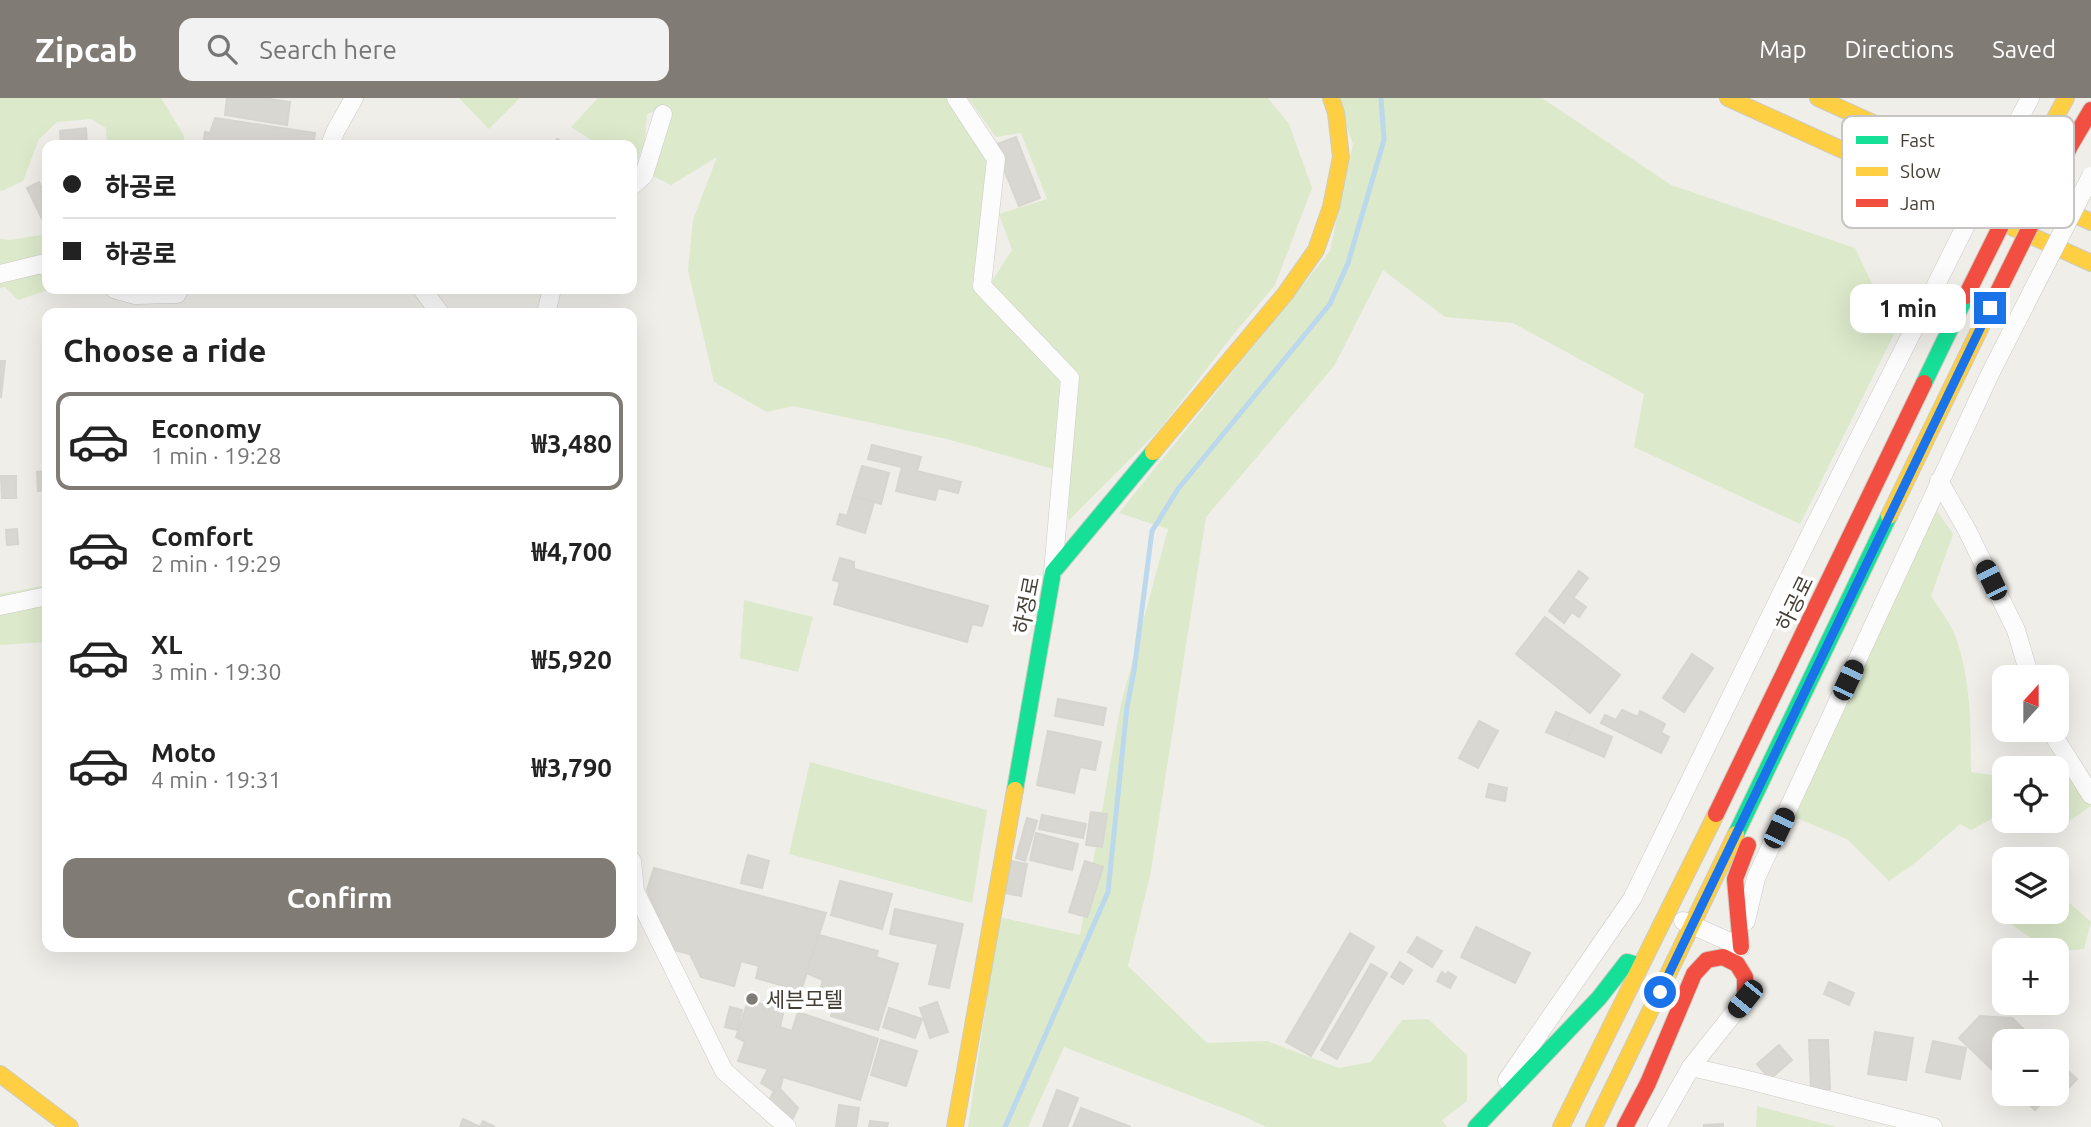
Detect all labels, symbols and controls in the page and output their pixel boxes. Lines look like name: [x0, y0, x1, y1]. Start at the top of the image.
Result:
search box: [179, 18, 669, 81]
icon: search: [203, 30, 241, 68]
text: Zipcab: [35, 31, 137, 68]
text: Search here: [259, 35, 397, 64]
text: Map: [1759, 36, 1806, 63]
text: Directions: [1844, 36, 1954, 63]
text: Saved: [1992, 36, 2056, 63]
legend: [1842, 116, 2074, 228]
text: Fast: [1900, 129, 1935, 151]
text: Slow: [1900, 160, 1941, 182]
text: 하공로: [105, 172, 177, 201]
text: Jam: [1900, 192, 1936, 214]
text: 하공로: [105, 239, 177, 268]
callout: 1 min: [1850, 284, 1966, 332]
route end: [1974, 292, 2006, 324]
text: 1 min: [1879, 296, 1937, 321]
text: Choose a ride: [63, 332, 266, 368]
icon: car: [67, 410, 130, 473]
text: Economy: [151, 414, 261, 443]
text: ₩3,480: [532, 429, 612, 458]
text: 1 min · 19:28: [151, 443, 282, 468]
icon: car: [67, 518, 130, 581]
text: Comfort: [151, 522, 254, 551]
text: ₩4,700: [532, 537, 612, 566]
text: 2 min · 19:29: [151, 551, 282, 576]
car: [1973, 557, 2010, 603]
street label: 하공로: [1771, 572, 1817, 634]
street label: 하정로: [1009, 574, 1043, 636]
icon: car: [67, 626, 130, 689]
text: XL: [151, 630, 182, 659]
text: ₩5,920: [532, 645, 612, 674]
car: [1830, 657, 1867, 703]
text: 3 min · 19:30: [151, 659, 282, 684]
north arrow: [1992, 665, 2068, 742]
map controls: [1992, 665, 2069, 1106]
icon: car: [67, 734, 130, 797]
text: Moto: [151, 738, 216, 767]
text: ₩3,790: [532, 753, 612, 782]
button: locate: [1992, 756, 2069, 833]
text: 4 min · 19:31: [151, 767, 282, 792]
car: [1761, 805, 1798, 851]
button: layers: [1992, 847, 2069, 924]
button: Confirm: [63, 858, 616, 938]
button: +: [1992, 938, 2069, 1015]
route start: [1644, 976, 1676, 1008]
car: [1724, 976, 1767, 1022]
place label: 세븐모텔: [766, 987, 843, 1011]
marker: 세븐모텔: [744, 991, 760, 1007]
button: −: [1992, 1029, 2069, 1106]

